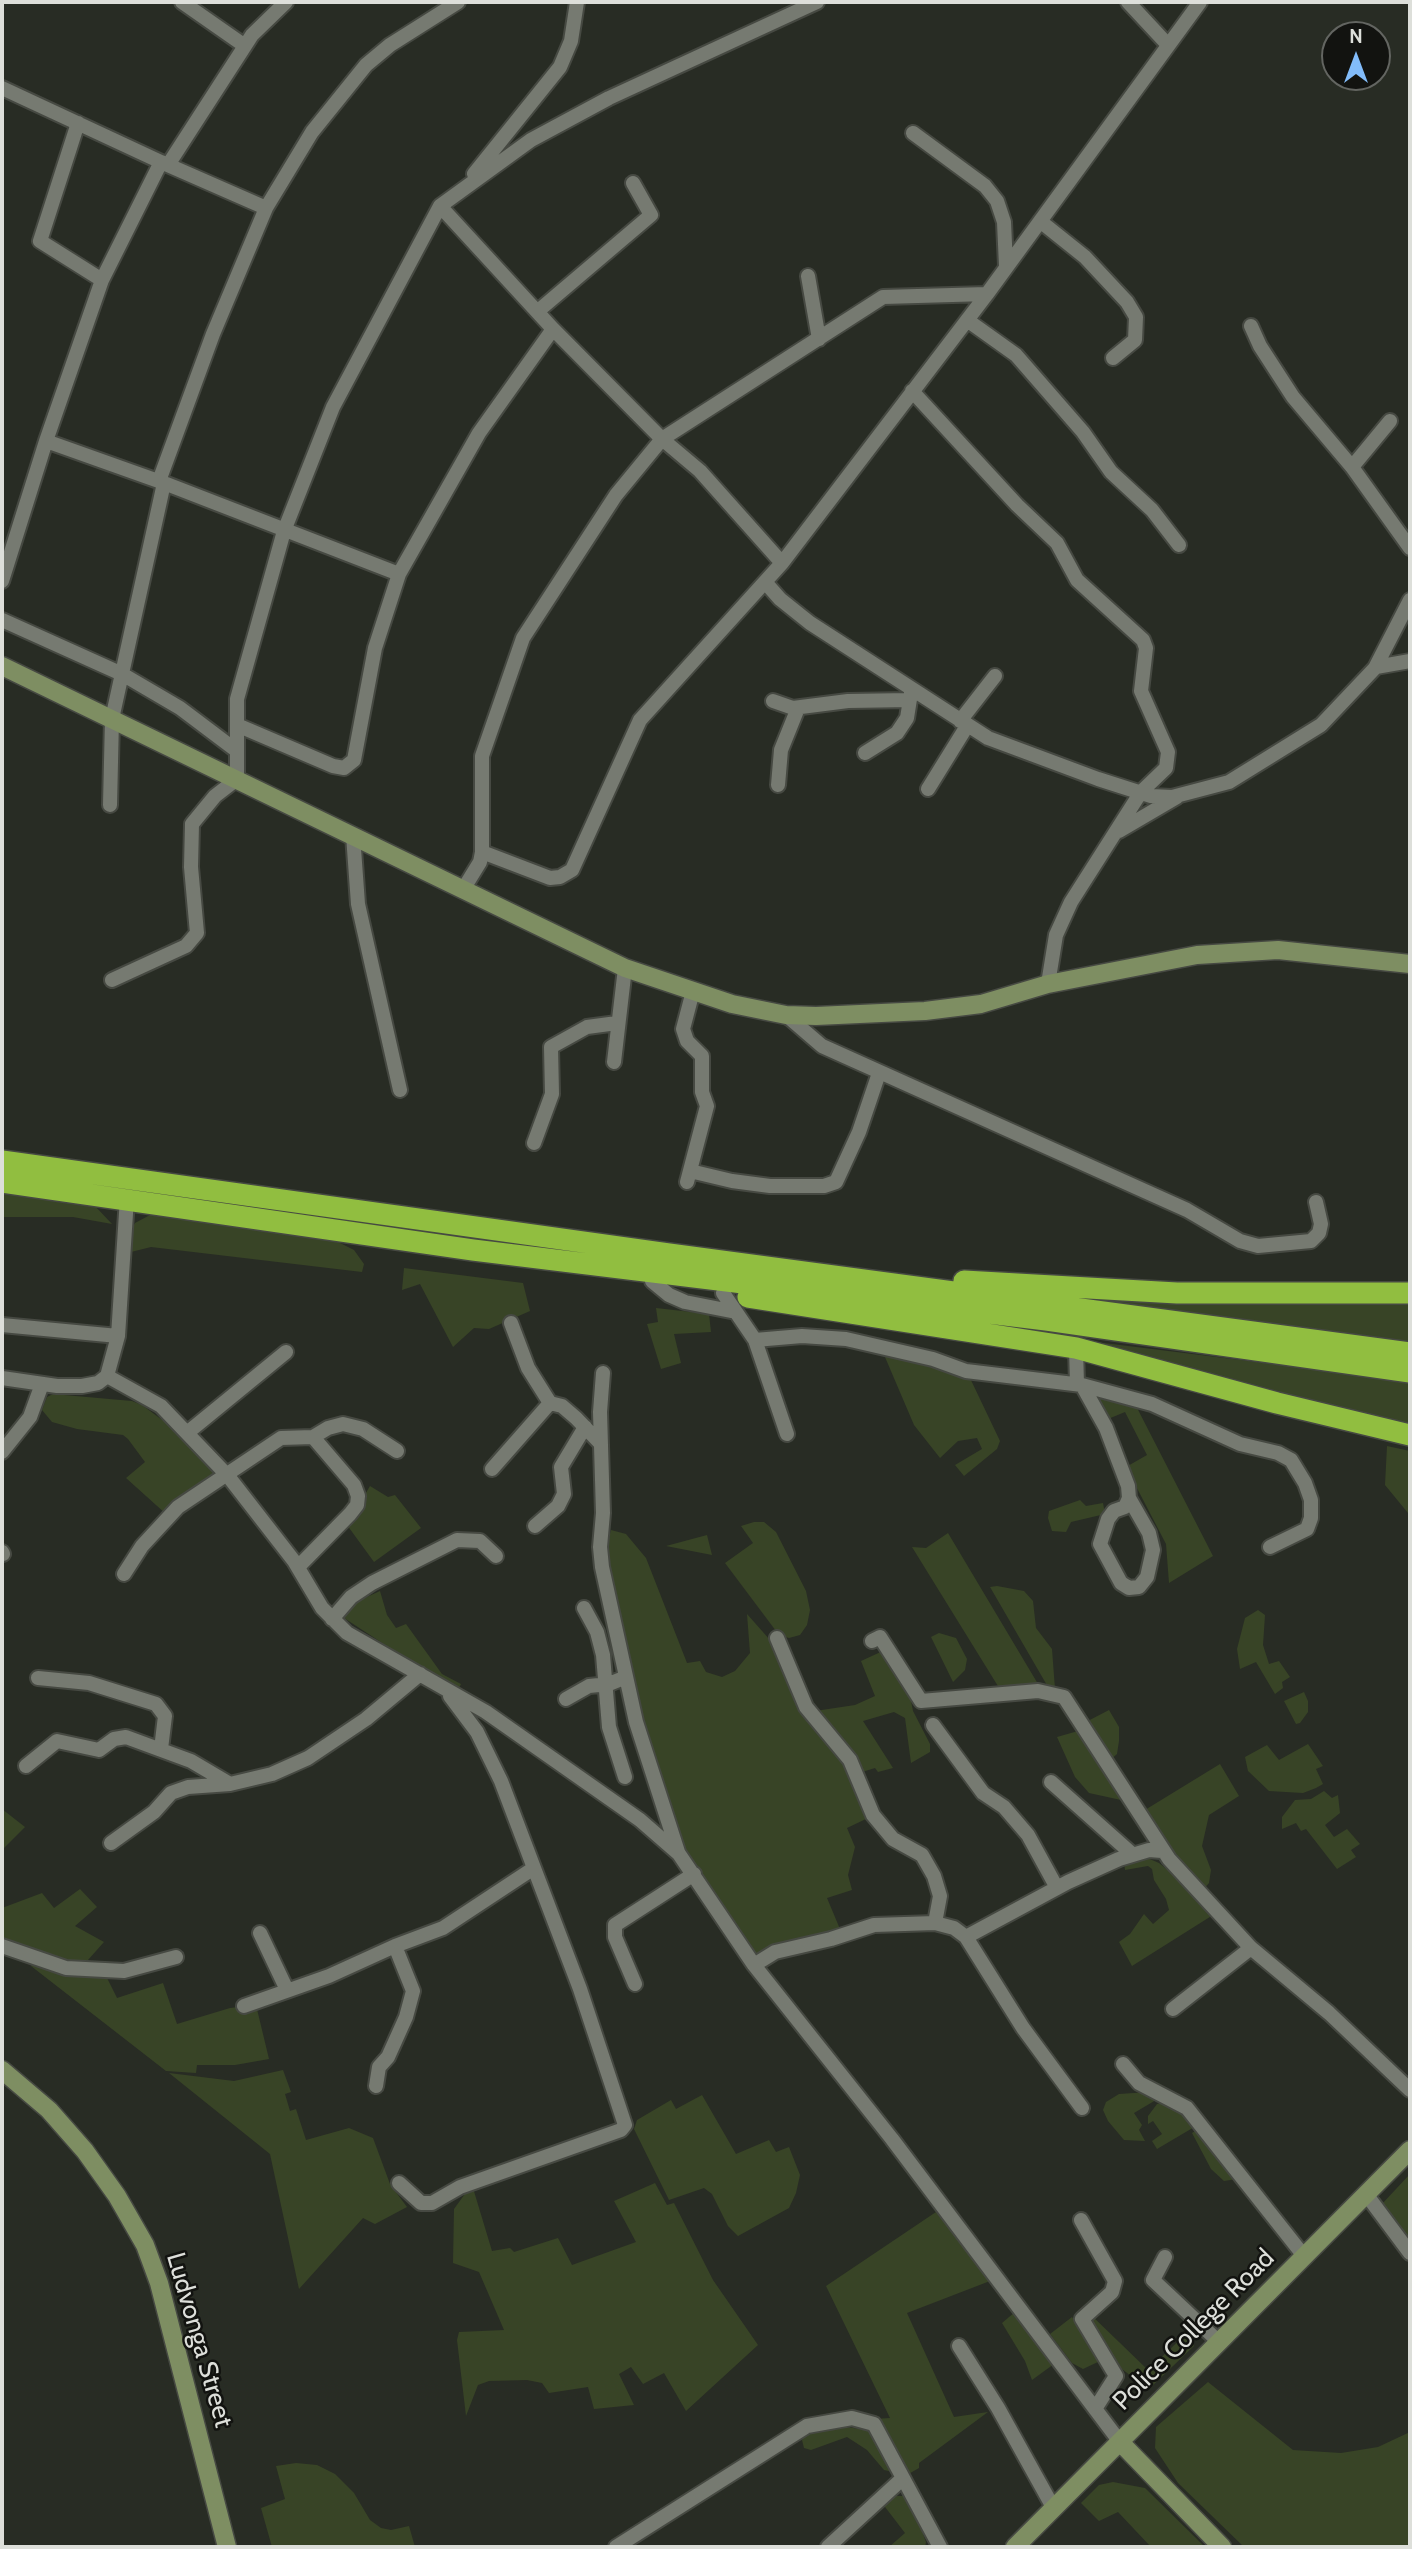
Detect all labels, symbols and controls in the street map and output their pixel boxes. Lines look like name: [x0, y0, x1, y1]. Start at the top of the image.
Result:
north arrow: [1321, 21, 1391, 91]
text: N: [1349, 25, 1363, 48]
street label: Police College Road: [1107, 2243, 1281, 2417]
street label: Ludvonga Street: [159, 2249, 239, 2431]

